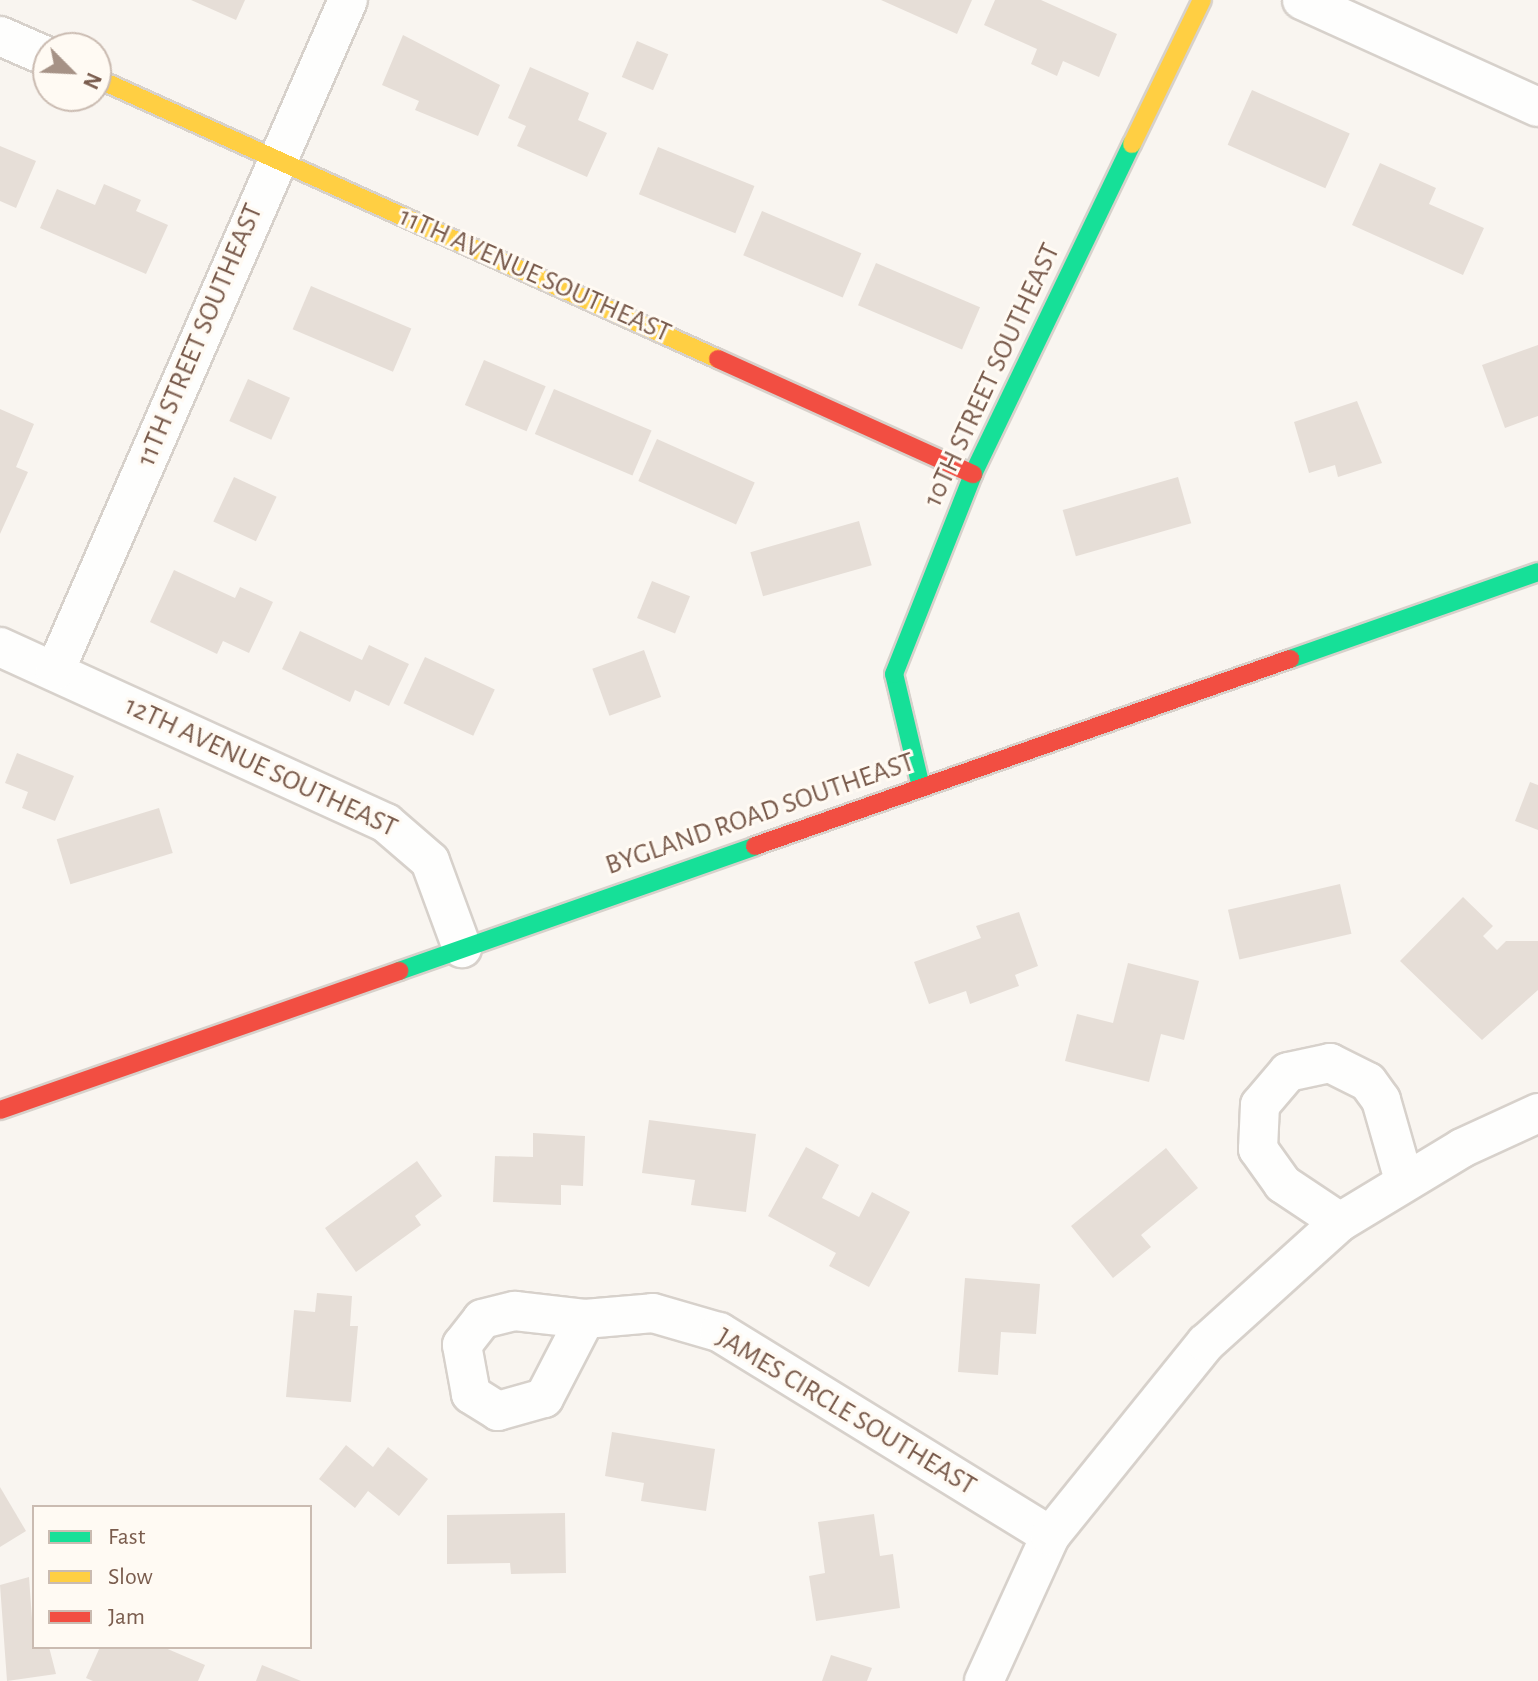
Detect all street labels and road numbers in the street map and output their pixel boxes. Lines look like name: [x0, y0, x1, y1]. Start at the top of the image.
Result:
street label: 11TH STREET SOUTHEAST: [130, 199, 270, 471]
street label: 11TH AVENUE SOUTHEAST: [394, 200, 676, 350]
street label: 10TH STREET SOUTHEAST: [916, 238, 1068, 512]
street label: 12TH AVENUE SOUTHEAST: [119, 689, 403, 845]
street label: BYGLAND ROAD SOUTHEAST: [601, 745, 919, 883]
street label: JAMES CIRCLE SOUTHEAST: [710, 1321, 982, 1503]

